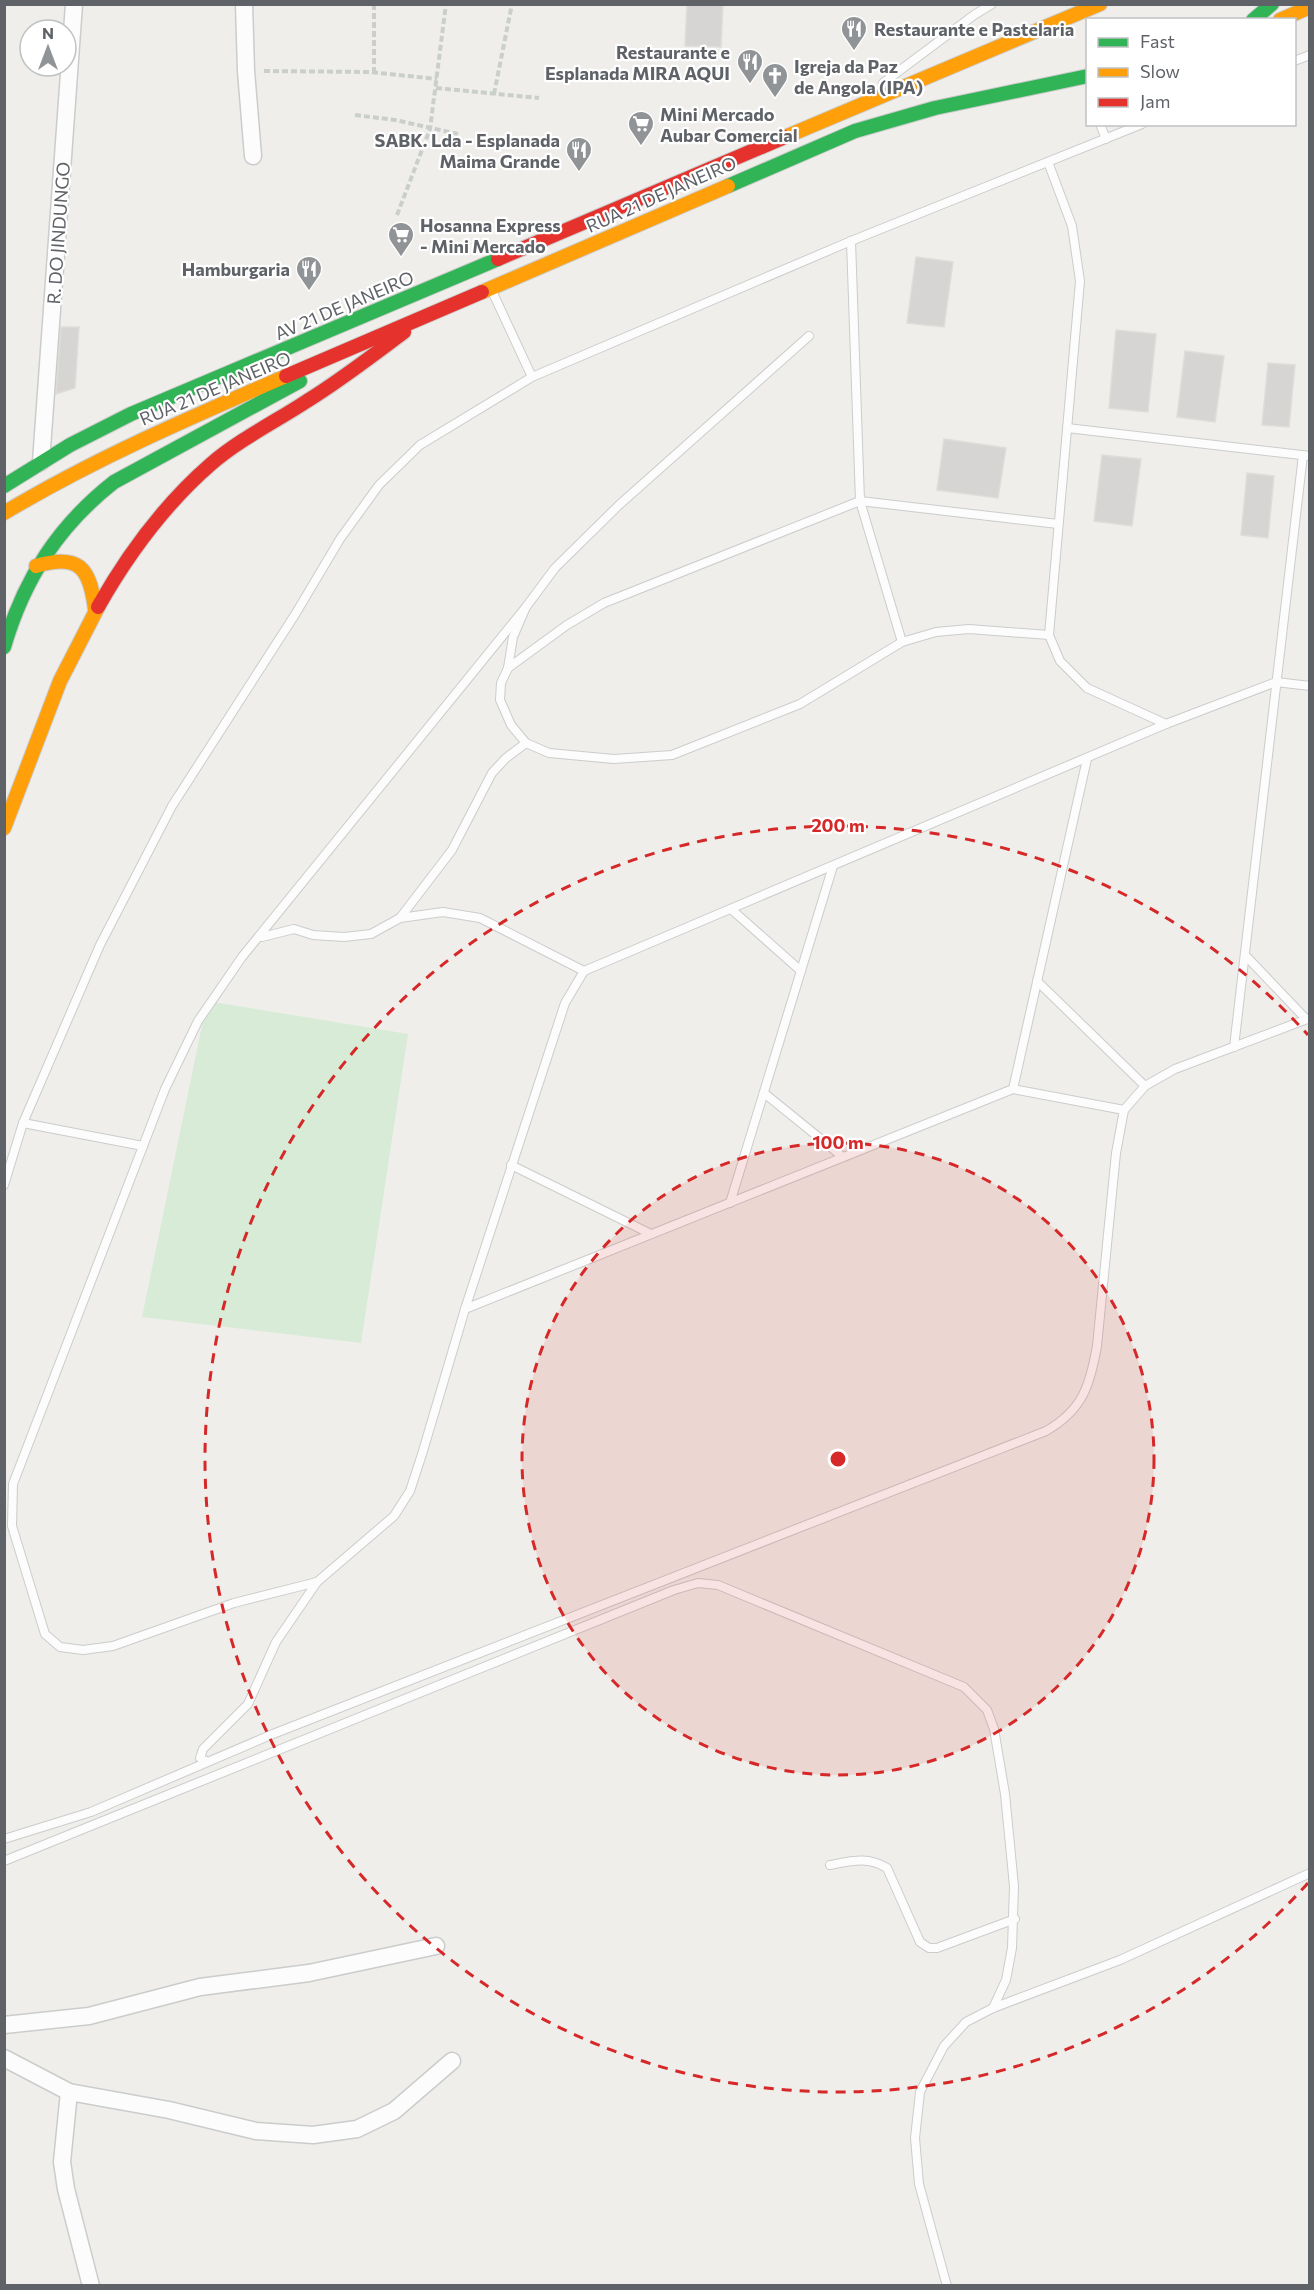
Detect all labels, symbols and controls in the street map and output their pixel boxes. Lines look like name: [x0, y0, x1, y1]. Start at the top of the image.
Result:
restaurant icon: Restaurante e Pastelaria: [839, 14, 869, 52]
north arrow: [18, 18, 78, 78]
place label: Restaurante e Pastelaria: [874, 18, 1074, 40]
legend: [1086, 18, 1296, 126]
text: N: [42, 23, 54, 42]
text: Fast: [1140, 30, 1175, 52]
place label: Restaurante e Esplanada MIRA AQUI: [545, 41, 730, 84]
restaurant icon: Restaurante e Esplanada MIRA AQUI: [735, 47, 765, 85]
place label: Igreja da Paz de Angola (IPA): [794, 55, 923, 98]
text: Slow: [1140, 60, 1180, 82]
church icon: Igreja da Paz de Angola (IPA): [760, 61, 790, 99]
text: Jam: [1140, 90, 1170, 112]
place label: Mini Mercado Aubar Comercial: [660, 103, 798, 146]
supermarket icon: Mini Mercado Aubar Comercial: [626, 109, 656, 147]
place label: SABK. Lda - Esplanada Maima Grande: [375, 129, 560, 172]
restaurant icon: SABK. Lda - Esplanada Maima Grande: [564, 135, 594, 173]
street label: RUA 21 DE JANEIRO: [582, 151, 740, 237]
street label: R. DO JINDUNGO: [42, 161, 74, 305]
place label: Hosanna Express - Mini Mercado: [420, 214, 561, 257]
supermarket icon: Hosanna Express - Mini Mercado: [386, 220, 416, 258]
restaurant icon: Hamburgaria: [294, 254, 324, 292]
place label: Hamburgaria: [182, 258, 290, 280]
street label: AV 21 DE JANEIRO: [271, 266, 417, 344]
street label: RUA 21 DE JANEIRO: [136, 346, 294, 430]
text: 200 m: [811, 814, 865, 836]
text: 100 m: [812, 1131, 864, 1153]
centre of rings: [828, 1449, 848, 1469]

